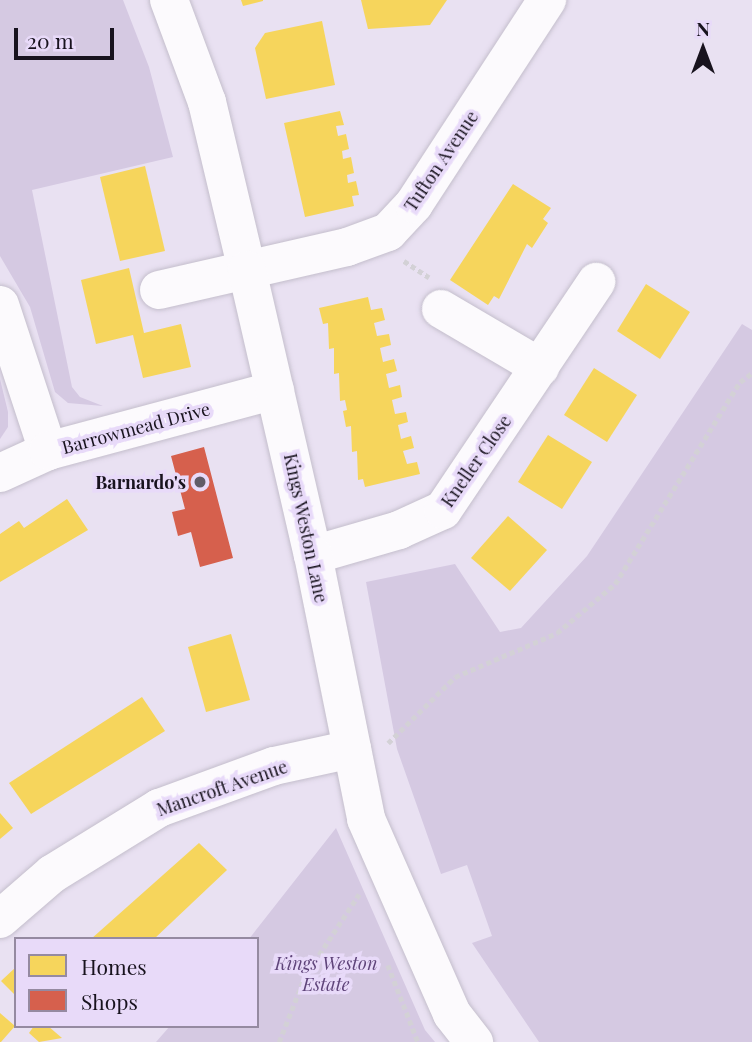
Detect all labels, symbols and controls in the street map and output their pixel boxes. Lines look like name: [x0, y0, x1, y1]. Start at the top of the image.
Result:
scale bar: [18, 14, 117, 58]
north arrow: [668, 14, 738, 84]
text: N: [696, 15, 710, 41]
text: 20 m: [27, 26, 74, 54]
street label: Tufton Avenue: [399, 106, 483, 216]
street label: Barrowmead Drive: [60, 398, 212, 458]
street label: Kneller Close: [436, 411, 516, 511]
street label: Kings Weston Lane: [280, 451, 332, 605]
place label: Barnardo's: [95, 471, 186, 493]
marker: Barnardo's: [192, 474, 208, 490]
street label: Mancroft Avenue: [153, 755, 291, 821]
legend: [14, 937, 259, 1028]
text: Homes: [81, 952, 147, 980]
park label: Kings Weston Estate: [275, 953, 377, 996]
text: Shops: [81, 987, 138, 1015]

